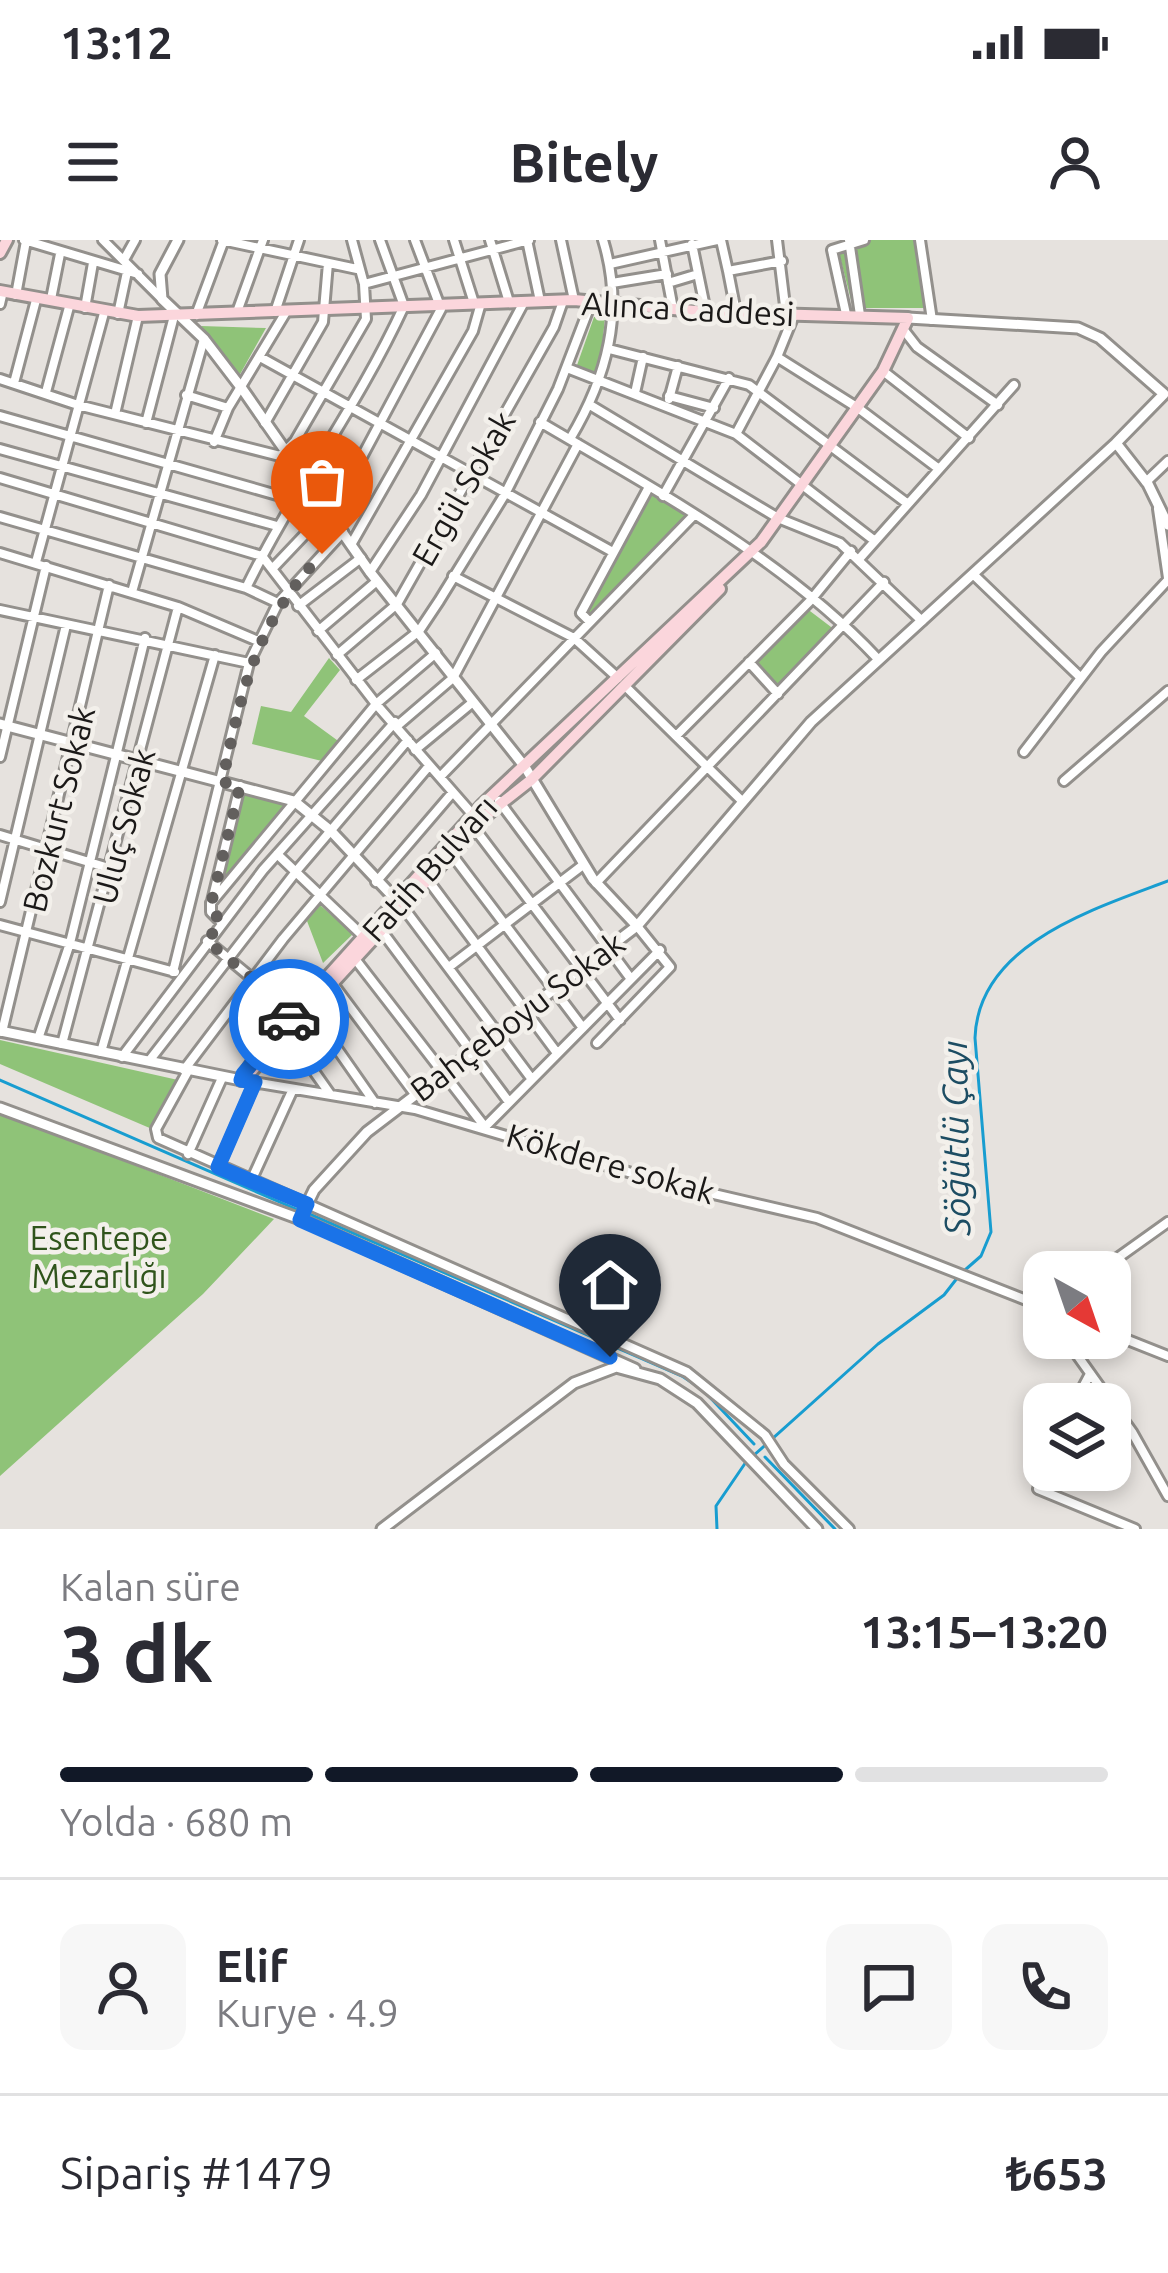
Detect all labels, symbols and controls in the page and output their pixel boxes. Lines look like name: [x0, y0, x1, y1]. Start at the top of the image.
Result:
text: 13:12: [60, 17, 173, 68]
icon: menu: [60, 129, 126, 195]
icon: person: [1042, 129, 1108, 195]
text: Bitely: [510, 132, 658, 192]
street label: Alınca Caddesi: [581, 284, 795, 332]
street label: Ergül Sokak: [404, 404, 522, 572]
pin: [271, 431, 373, 554]
icon: bag: [289, 449, 355, 515]
street label: Bozkurt Sokak: [15, 702, 101, 916]
street label: Uluç Sokak: [84, 744, 162, 908]
street label: Fatih Bulvarı: [354, 788, 504, 948]
street label: Bahçeboyu Sokak: [403, 923, 631, 1108]
courier: [229, 959, 349, 1079]
icon: car: [256, 986, 322, 1052]
water label: Söğütlü Çayı: [933, 1040, 977, 1237]
street label: Kökdere sokak: [503, 1116, 720, 1210]
park label: Esentepe Mezarlığı: [30, 1219, 168, 1294]
pin: [559, 1234, 661, 1357]
north arrow: [1023, 1251, 1131, 1359]
map controls: [1023, 1251, 1131, 1491]
icon: home: [577, 1252, 643, 1318]
button: layers: [1023, 1383, 1131, 1491]
text: Kalan süre: [60, 1565, 241, 1608]
text: 13:15–13:20: [860, 1606, 1108, 1657]
text: 3 dk: [60, 1609, 213, 1697]
text: Yolda · 680 m: [60, 1800, 293, 1843]
button: person: [60, 1924, 186, 2050]
button: chat: [826, 1924, 952, 2050]
button: phone: [982, 1924, 1108, 2050]
text: Elif: [216, 1940, 287, 1991]
text: Kurye · 4.9: [216, 1991, 399, 2034]
text: Sipariş #1479: [60, 2147, 333, 2198]
text: ₺653: [1006, 2148, 1108, 2199]

